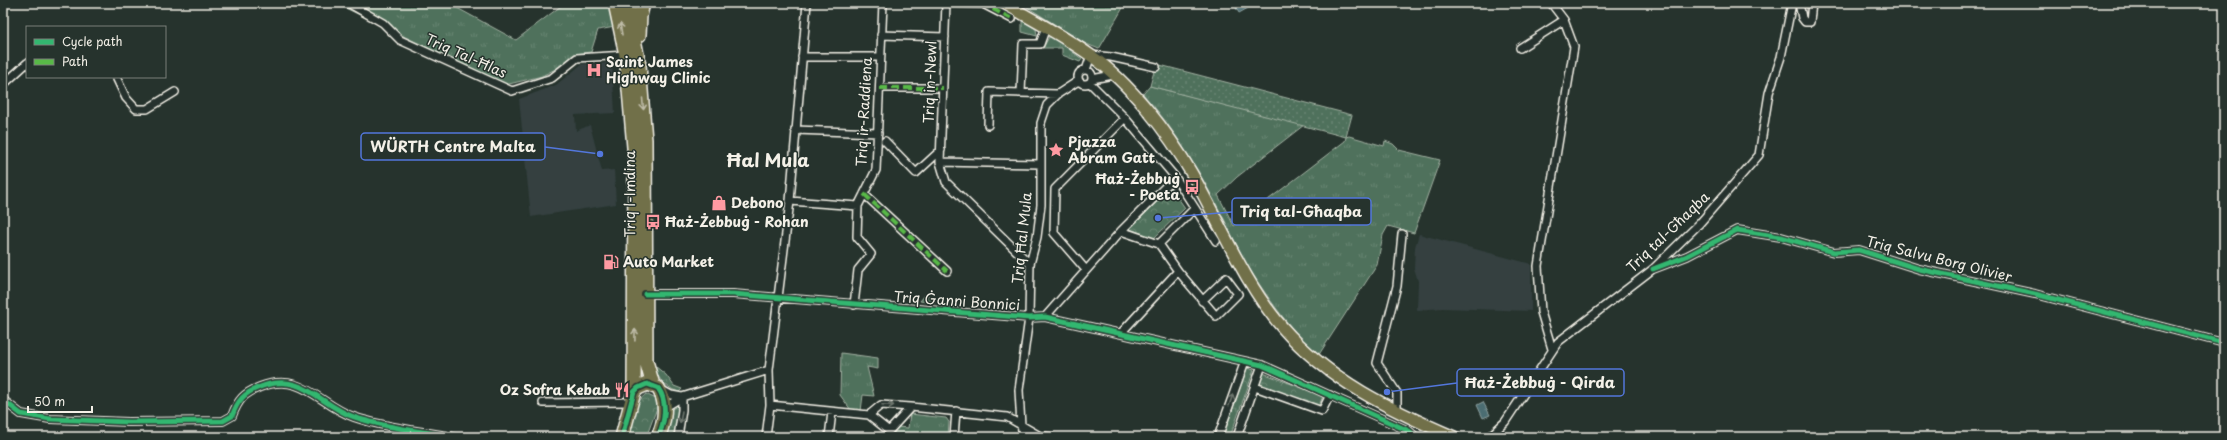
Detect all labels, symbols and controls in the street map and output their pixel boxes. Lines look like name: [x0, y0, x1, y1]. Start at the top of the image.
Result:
one-way arrow: [617, 23, 625, 36]
legend: [26, 26, 166, 78]
street label: Triq Tal-Ħlas: [422, 28, 510, 83]
text: Cycle path: [62, 32, 123, 50]
street label: Triq in-Newl: [918, 40, 941, 124]
place label: Saint James Highway Clinic: [606, 51, 711, 88]
text: Path: [62, 52, 88, 70]
street label: Triq ir-Raddiena: [850, 57, 877, 167]
hospital icon: Saint James Highway Clinic: [585, 61, 603, 79]
one-way arrow: [639, 97, 646, 110]
place label: Pjazza Abram Gatt: [1068, 131, 1156, 168]
callout: WÜRTH Centre Malta: [361, 133, 545, 160]
text: WÜRTH Centre Malta: [370, 134, 536, 157]
place icon: Pjazza Abram Gatt: [1047, 141, 1065, 159]
district label: Ħal Mula: [726, 146, 809, 173]
street label: Triq l-Imdina: [619, 150, 640, 238]
place label: Ħaż-Żebbuġ - Poeta: [1095, 168, 1181, 205]
bus stop icon: Ħaż-Żebbuġ - Poeta: [1183, 178, 1201, 196]
street label: Triq tal-Għaqba: [1621, 186, 1714, 277]
street label: Triq Ħal Mula: [1006, 191, 1037, 285]
place label: Debono: [731, 192, 783, 213]
shop icon: Debono: [710, 194, 728, 212]
callout: Triq tal-Għaqba: [1232, 198, 1371, 225]
text: Triq tal-Għaqba: [1240, 199, 1362, 222]
place label: Ħaż-Żebbuġ - Rohan: [665, 211, 809, 232]
bus stop icon: Ħaż-Żebbuġ - Rohan: [644, 213, 662, 231]
street label: Triq Salvu Borg Olivier: [1864, 230, 2015, 287]
place label: Auto Market: [623, 251, 714, 272]
fuel station icon: Auto Market: [602, 253, 620, 271]
street label: Triq Ġanni Bonnici: [893, 286, 1021, 315]
one-way arrow: [631, 329, 638, 342]
callout: Ħaż-Żebbuġ - Qirda: [1457, 369, 1624, 396]
text: Ħaż-Żebbuġ - Qirda: [1464, 370, 1616, 393]
place label: Oz Sofra Kebab: [500, 379, 610, 400]
restaurant icon: Oz Sofra Kebab: [613, 381, 631, 399]
scale bar: [28, 388, 92, 414]
text: 50 m: [34, 392, 65, 410]
one-way arrow: [1227, 395, 1235, 407]
one-way arrow: [881, 402, 894, 409]
one-way arrow: [677, 410, 685, 423]

